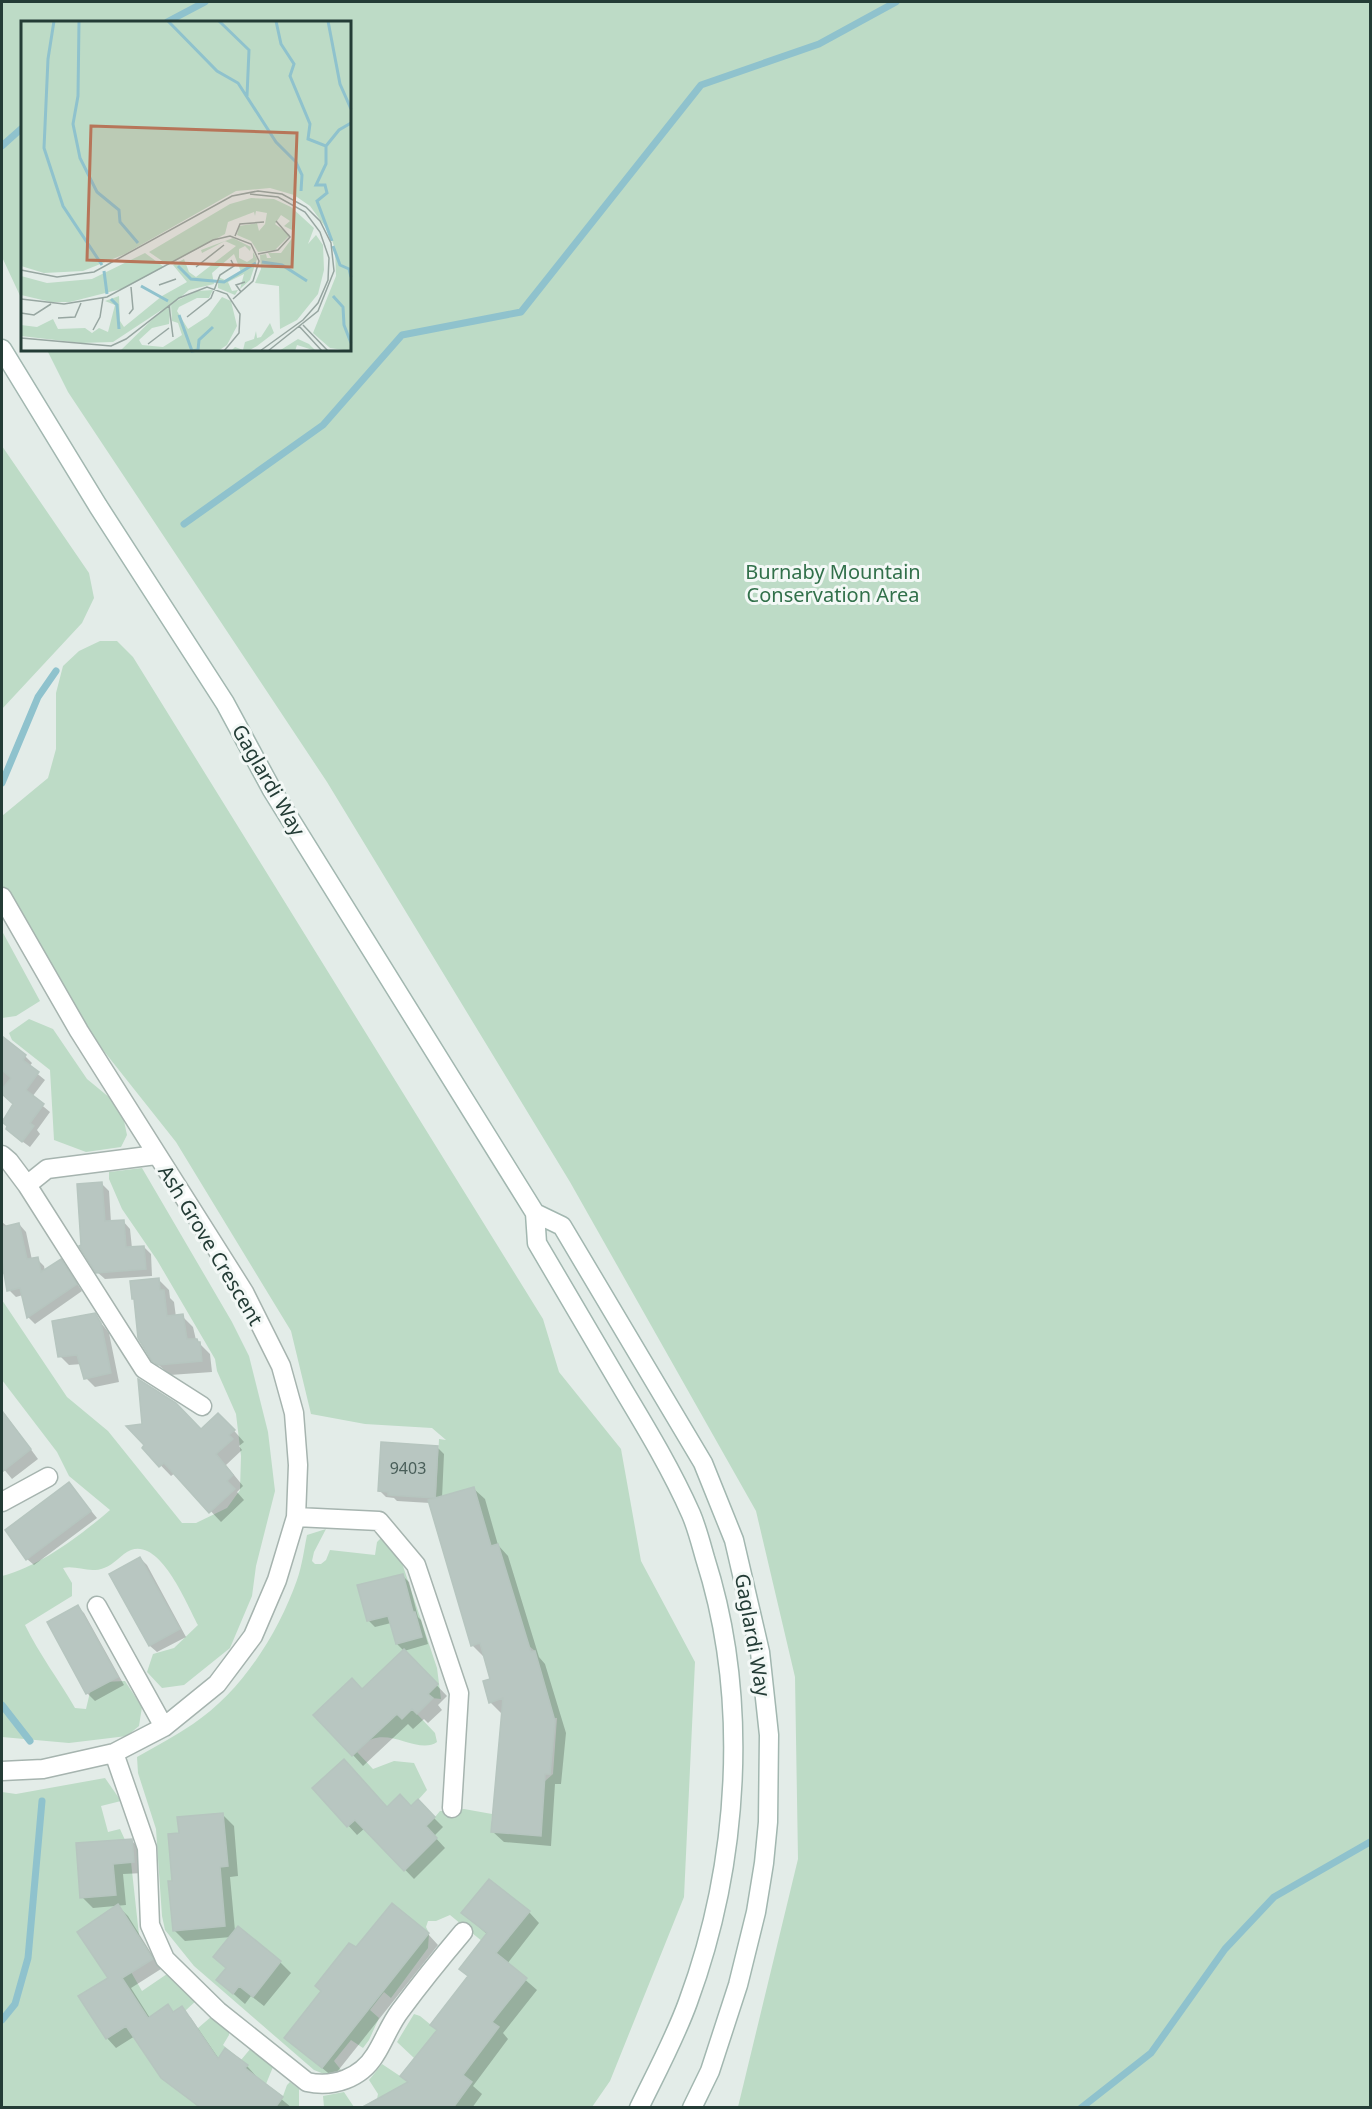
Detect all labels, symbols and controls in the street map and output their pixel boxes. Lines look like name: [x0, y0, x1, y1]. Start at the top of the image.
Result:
inset map: [21, 21, 351, 351]
park label: Burnaby Mountain Conservation Area: [745, 558, 921, 608]
street label: Gaglardi Way: [226, 719, 312, 841]
street label: Ash Grove Crescent: [152, 1160, 270, 1330]
house number: 9403: [390, 1457, 426, 1479]
street label: Gaglardi Way: [729, 1571, 777, 1699]

